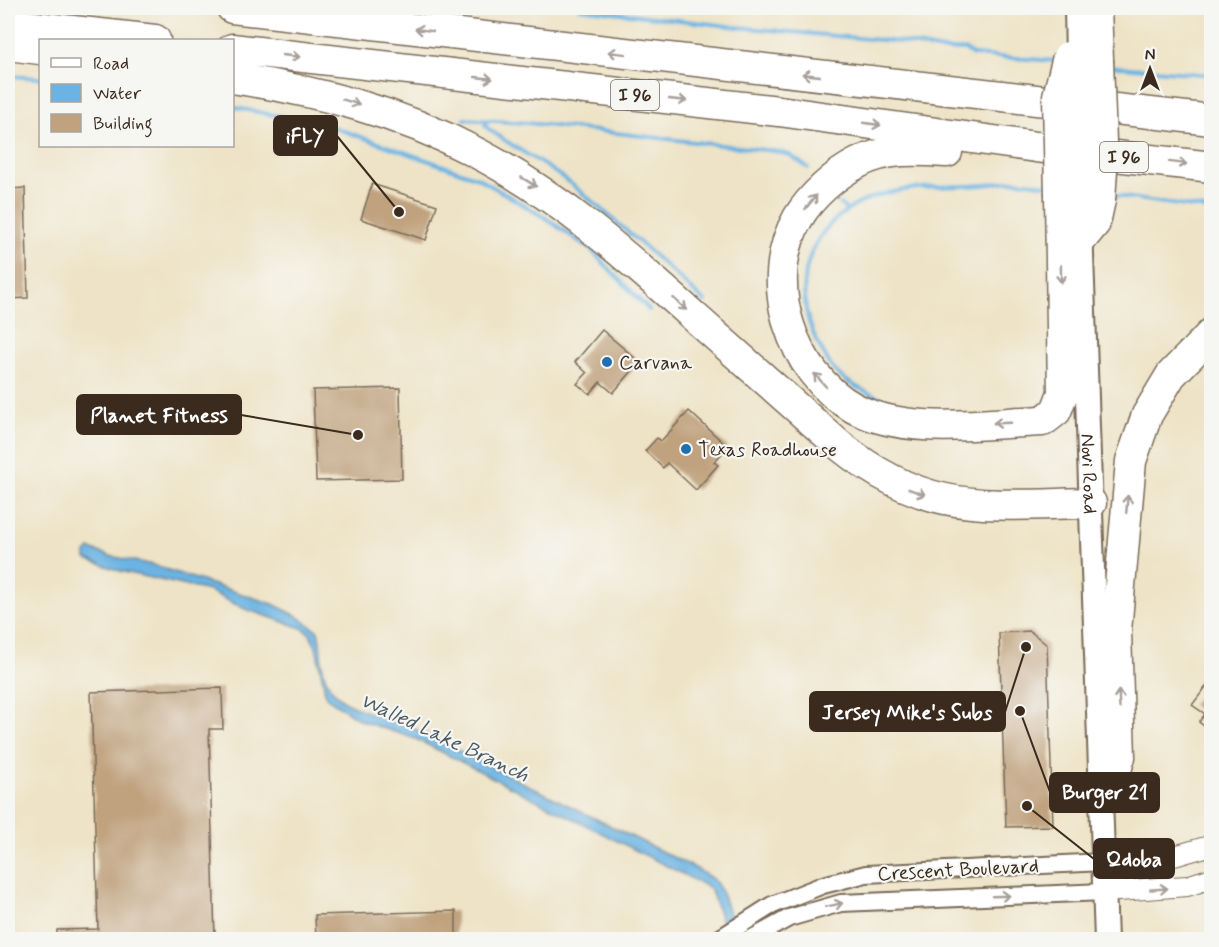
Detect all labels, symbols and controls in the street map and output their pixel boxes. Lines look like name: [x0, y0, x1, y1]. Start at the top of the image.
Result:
one-way arrow: [414, 24, 434, 35]
legend: [39, 39, 234, 147]
north arrow: [1120, 39, 1180, 99]
text: N: [1145, 45, 1155, 66]
one-way arrow: [608, 47, 628, 58]
one-way arrow: [280, 51, 300, 62]
text: Road: [93, 52, 129, 76]
one-way arrow: [802, 70, 822, 81]
one-way arrow: [474, 72, 494, 83]
road number: I 96: [611, 80, 659, 110]
text: Water: [93, 82, 142, 106]
one-way arrow: [668, 95, 688, 106]
one-way arrow: [341, 98, 360, 109]
text: Building: [93, 112, 153, 138]
callout: iFLY: [274, 116, 337, 155]
one-way arrow: [861, 119, 881, 130]
text: iFLY: [286, 123, 325, 151]
road number: I 96: [1100, 142, 1148, 172]
one-way arrow: [1167, 158, 1187, 169]
one-way arrow: [520, 176, 537, 189]
one-way arrow: [804, 194, 817, 210]
one-way arrow: [1055, 264, 1067, 284]
one-way arrow: [673, 297, 688, 311]
place label: Carvana: [619, 350, 693, 377]
marker: Carvana: [600, 355, 614, 369]
one-way arrow: [813, 373, 827, 388]
callout: Planet Fitness: [77, 395, 241, 434]
text: Planet Fitness: [90, 402, 229, 430]
one-way arrow: [993, 417, 1013, 428]
street label: Novi Road: [1073, 433, 1103, 515]
place label: Texas Roadhouse: [698, 437, 837, 464]
marker: Texas Roadhouse: [679, 442, 693, 456]
one-way arrow: [907, 487, 926, 498]
one-way arrow: [1122, 495, 1133, 515]
water label: Walled Lake Branch: [356, 687, 534, 789]
one-way arrow: [1113, 689, 1124, 709]
callout: Jersey Mike's Subs: [810, 692, 1005, 731]
text: Jersey Mike's Subs: [822, 699, 993, 727]
callout: Burger 21: [1050, 773, 1159, 812]
text: Burger 21: [1062, 779, 1148, 809]
callout: Qdoba: [1094, 839, 1174, 878]
text: Qdoba: [1106, 846, 1162, 874]
street label: Crescent Boulevard: [877, 853, 1039, 888]
one-way arrow: [1148, 883, 1168, 894]
one-way arrow: [990, 890, 1010, 901]
one-way arrow: [824, 899, 843, 910]

